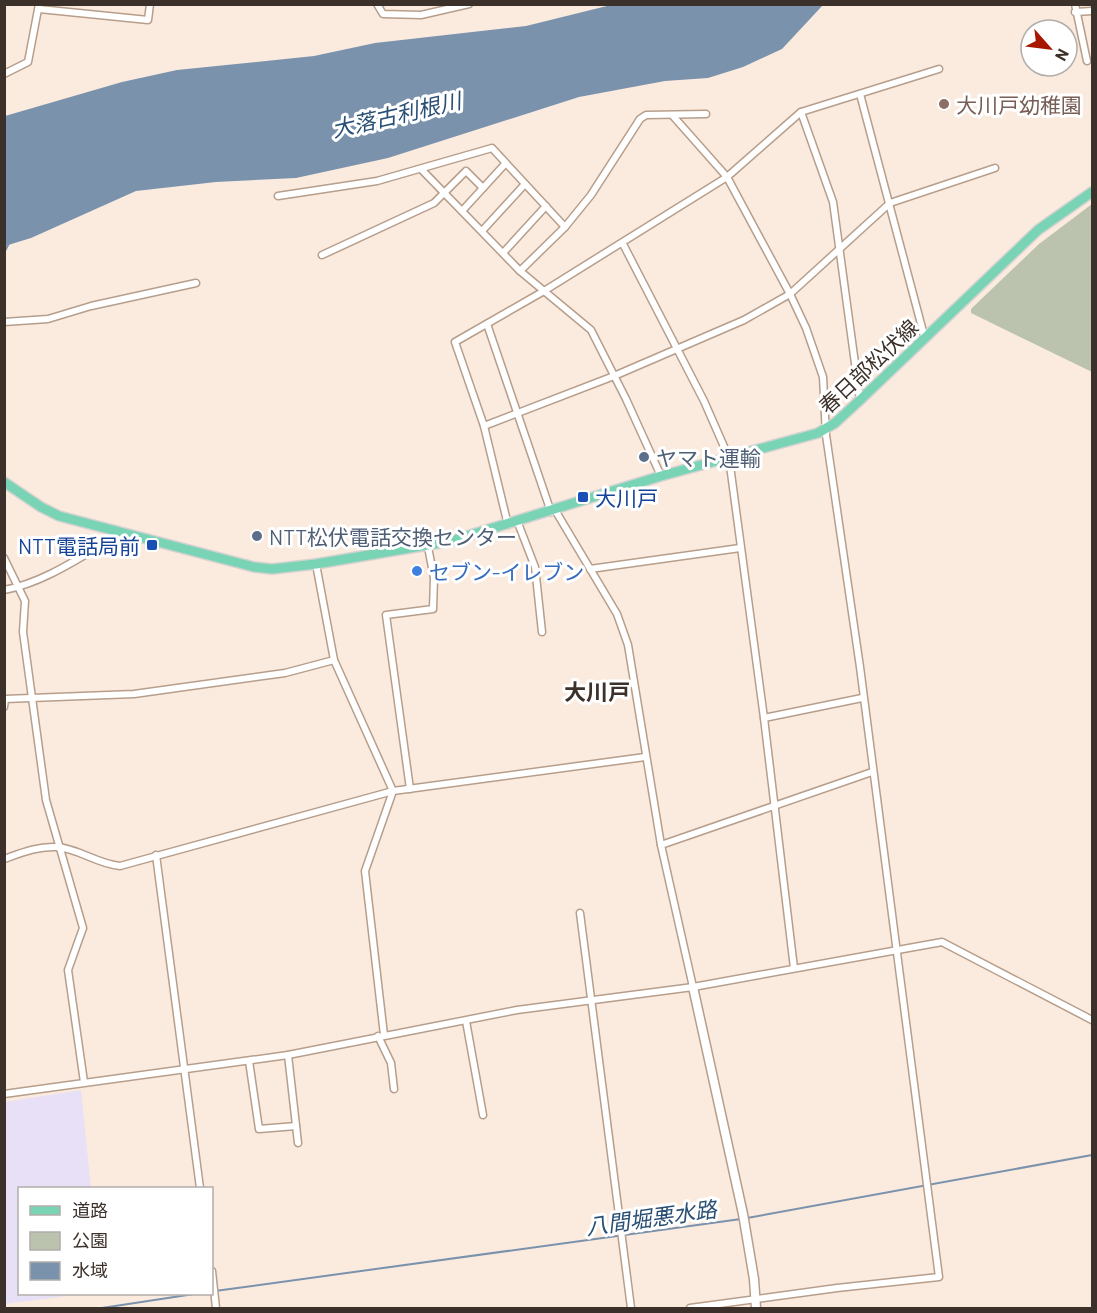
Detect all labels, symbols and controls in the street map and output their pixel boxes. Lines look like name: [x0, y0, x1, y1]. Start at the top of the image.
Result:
north arrow: [1019, 18, 1079, 78]
text: N: [1052, 46, 1074, 64]
water label: 大落古利根川: [329, 86, 465, 142]
place label: 大川戸幼稚園: [956, 92, 1082, 117]
marker: 大川戸幼稚園: [937, 97, 951, 111]
street label: 春日部松伏線: [813, 314, 923, 418]
place label: ヤマト運輸: [656, 445, 761, 470]
marker: ヤマト運輸: [637, 450, 651, 464]
place label: 大川戸: [595, 485, 658, 510]
marker: 大川戸: [576, 490, 590, 504]
place label: NTT松伏電話交換センター: [269, 524, 517, 549]
marker: NTT松伏電話交換センター: [250, 529, 264, 543]
place label: NTT電話局前: [18, 533, 140, 558]
marker: NTT電話局前: [145, 538, 159, 552]
place label: セブン-イレブン: [429, 559, 584, 584]
marker: セブン-イレブン: [410, 564, 424, 578]
district label: 大川戸: [564, 678, 630, 704]
legend: [18, 1187, 213, 1295]
water label: 八間堀悪水路: [584, 1195, 720, 1239]
text: 道路: [72, 1199, 108, 1221]
text: 公園: [72, 1229, 108, 1251]
text: 水域: [72, 1259, 108, 1281]

